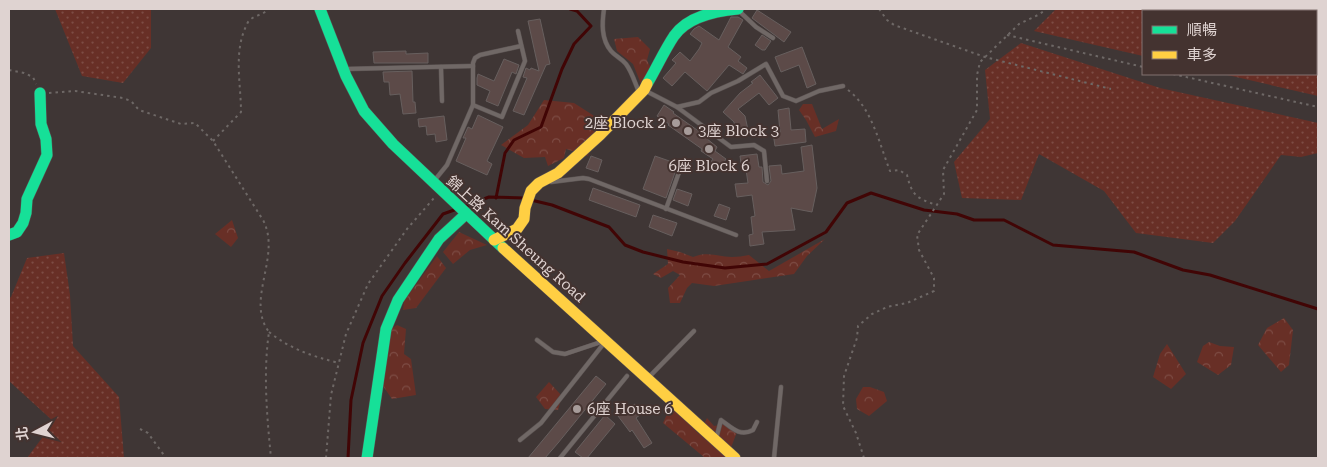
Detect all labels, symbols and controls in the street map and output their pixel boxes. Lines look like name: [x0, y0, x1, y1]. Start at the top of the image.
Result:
legend: [1142, 10, 1317, 75]
text: 順暢: [1187, 21, 1217, 39]
text: 車多: [1187, 46, 1217, 64]
place label: 2座 Block 2: [585, 114, 666, 132]
marker: 2座 Block 2: [670, 117, 682, 129]
place label: 3座 Block 3: [698, 122, 779, 140]
marker: 3座 Block 3: [682, 125, 694, 137]
marker: 6座 Block 6: [703, 143, 715, 155]
place label: 6座 Block 6: [668, 157, 750, 175]
street label: 錦上路 Kam Sheung Road: [443, 172, 589, 306]
place label: 6座 House 6: [587, 400, 673, 418]
marker: 6座 House 6: [571, 403, 583, 415]
north arrow: [10, 407, 60, 457]
text: 北: [13, 426, 31, 442]

